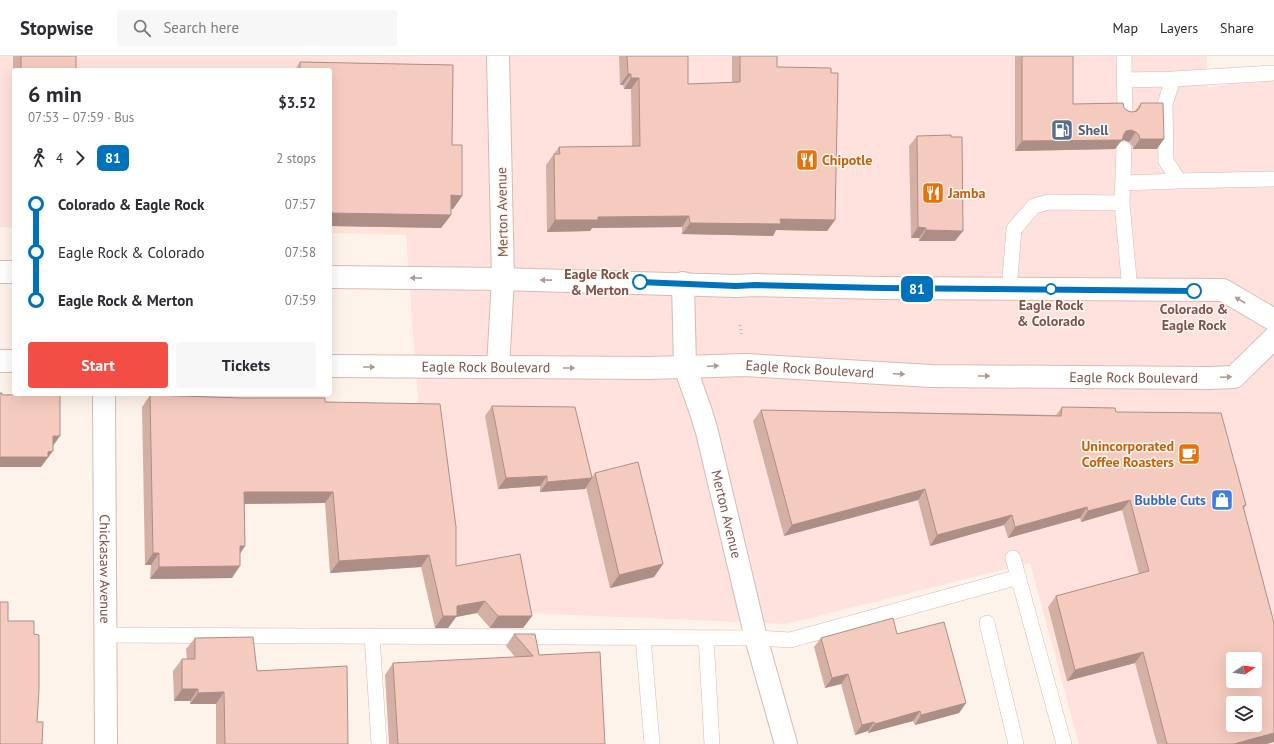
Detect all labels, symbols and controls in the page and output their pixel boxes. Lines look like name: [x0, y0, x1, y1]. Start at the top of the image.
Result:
search box: [117, 10, 397, 46]
text: Stopwise: [20, 16, 93, 40]
icon: search: [131, 17, 153, 39]
text: Search here: [163, 18, 239, 37]
text: Map: [1112, 19, 1138, 37]
text: Layers: [1160, 19, 1198, 37]
text: Share: [1220, 19, 1254, 37]
text: 6 min: [28, 80, 82, 108]
text: $3.52: [278, 93, 316, 112]
text: 07:53 – 07:59 · Bus: [28, 109, 134, 126]
fuel station icon: Shell: [1049, 117, 1075, 143]
place label: Shell: [1078, 121, 1109, 139]
icon: walk: [28, 147, 50, 169]
icon: forward: [69, 147, 91, 169]
restaurant icon: Chipotle: [794, 147, 820, 173]
text: 81: [105, 149, 121, 167]
text: 4: [56, 150, 63, 167]
text: 2 stops: [276, 150, 316, 167]
place label: Chipotle: [822, 151, 872, 169]
street label: Merton Avenue: [492, 167, 512, 257]
restaurant icon: Jamba: [920, 180, 946, 206]
place label: Jamba: [947, 184, 985, 202]
text: Colorado & Eagle Rock: [58, 195, 204, 214]
text: 07:57: [285, 196, 316, 213]
text: Eagle Rock & Colorado: [58, 243, 205, 262]
text: 07:58: [285, 244, 316, 261]
place label: Eagle Rock & Merton: [564, 265, 629, 299]
marker: Eagle Rock & Merton: [632, 274, 648, 290]
one-way arrow: [409, 275, 422, 281]
line badge: 81: [899, 276, 935, 302]
one-way arrow: [539, 277, 552, 283]
text: 81: [909, 280, 925, 298]
marker: Eagle Rock & Colorado: [1045, 283, 1057, 295]
marker: Colorado & Eagle Rock: [1186, 283, 1202, 299]
text: Eagle Rock & Merton: [58, 291, 193, 310]
text: 07:59: [285, 292, 316, 309]
place label: Eagle Rock & Colorado: [1017, 296, 1086, 330]
one-way arrow: [1234, 297, 1246, 304]
place label: Colorado & Eagle Rock: [1160, 300, 1228, 334]
button: Start: [28, 342, 168, 388]
button: Tickets: [176, 342, 316, 388]
street label: Eagle Rock Boulevard: [745, 356, 875, 382]
street label: Eagle Rock Boulevard: [422, 358, 550, 376]
one-way arrow: [707, 363, 720, 369]
one-way arrow: [363, 364, 376, 370]
one-way arrow: [563, 365, 576, 371]
street label: Eagle Rock Boulevard: [1069, 368, 1198, 387]
one-way arrow: [893, 370, 905, 377]
one-way arrow: [978, 373, 991, 379]
one-way arrow: [1220, 374, 1233, 380]
place label: Unincorporated Coffee Roasters: [1082, 437, 1174, 471]
cafe icon: Unincorporated Coffee Roasters: [1176, 441, 1202, 467]
street label: Merton Avenue: [707, 468, 746, 560]
shop icon: Bubble Cuts: [1209, 487, 1235, 513]
place label: Bubble Cuts: [1135, 491, 1206, 509]
street label: Chickasaw Avenue: [96, 514, 114, 624]
north arrow: [1226, 652, 1262, 688]
map controls: [1226, 652, 1262, 732]
button: layers: [1226, 696, 1262, 732]

